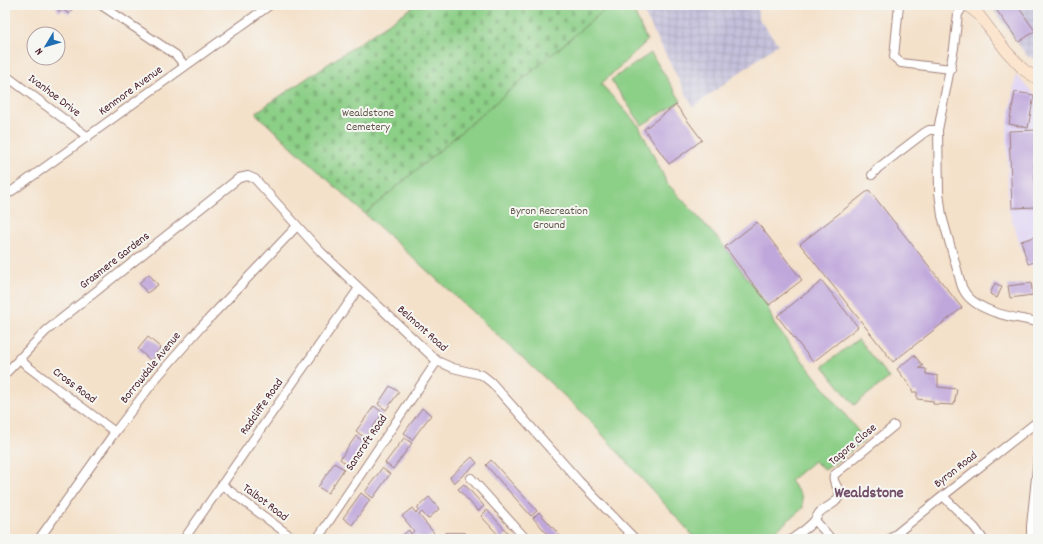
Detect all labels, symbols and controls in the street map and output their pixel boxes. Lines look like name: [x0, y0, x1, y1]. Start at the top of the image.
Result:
north arrow: [26, 26, 66, 66]
text: N: [31, 43, 48, 58]
street label: Kenmore Avenue: [96, 62, 166, 120]
street label: Ivanhoe Drive: [24, 71, 84, 121]
park label: Wealdstone Cemetery: [342, 105, 394, 136]
park label: Byron Recreation Ground: [510, 203, 588, 234]
street label: Grasmere Gardens: [76, 228, 154, 294]
street label: Belmont Road: [393, 302, 451, 356]
street label: Borrowdale Avenue: [117, 328, 185, 408]
street label: Cross Road: [49, 364, 99, 408]
street label: Radcliffe Road: [236, 375, 288, 439]
street label: Sancroft Road: [342, 411, 392, 475]
street label: Tagore Close: [825, 420, 881, 470]
street label: Byron Road: [931, 448, 981, 492]
street label: Talbot Road: [239, 480, 291, 526]
district label: Wealdstone: [834, 482, 904, 505]

